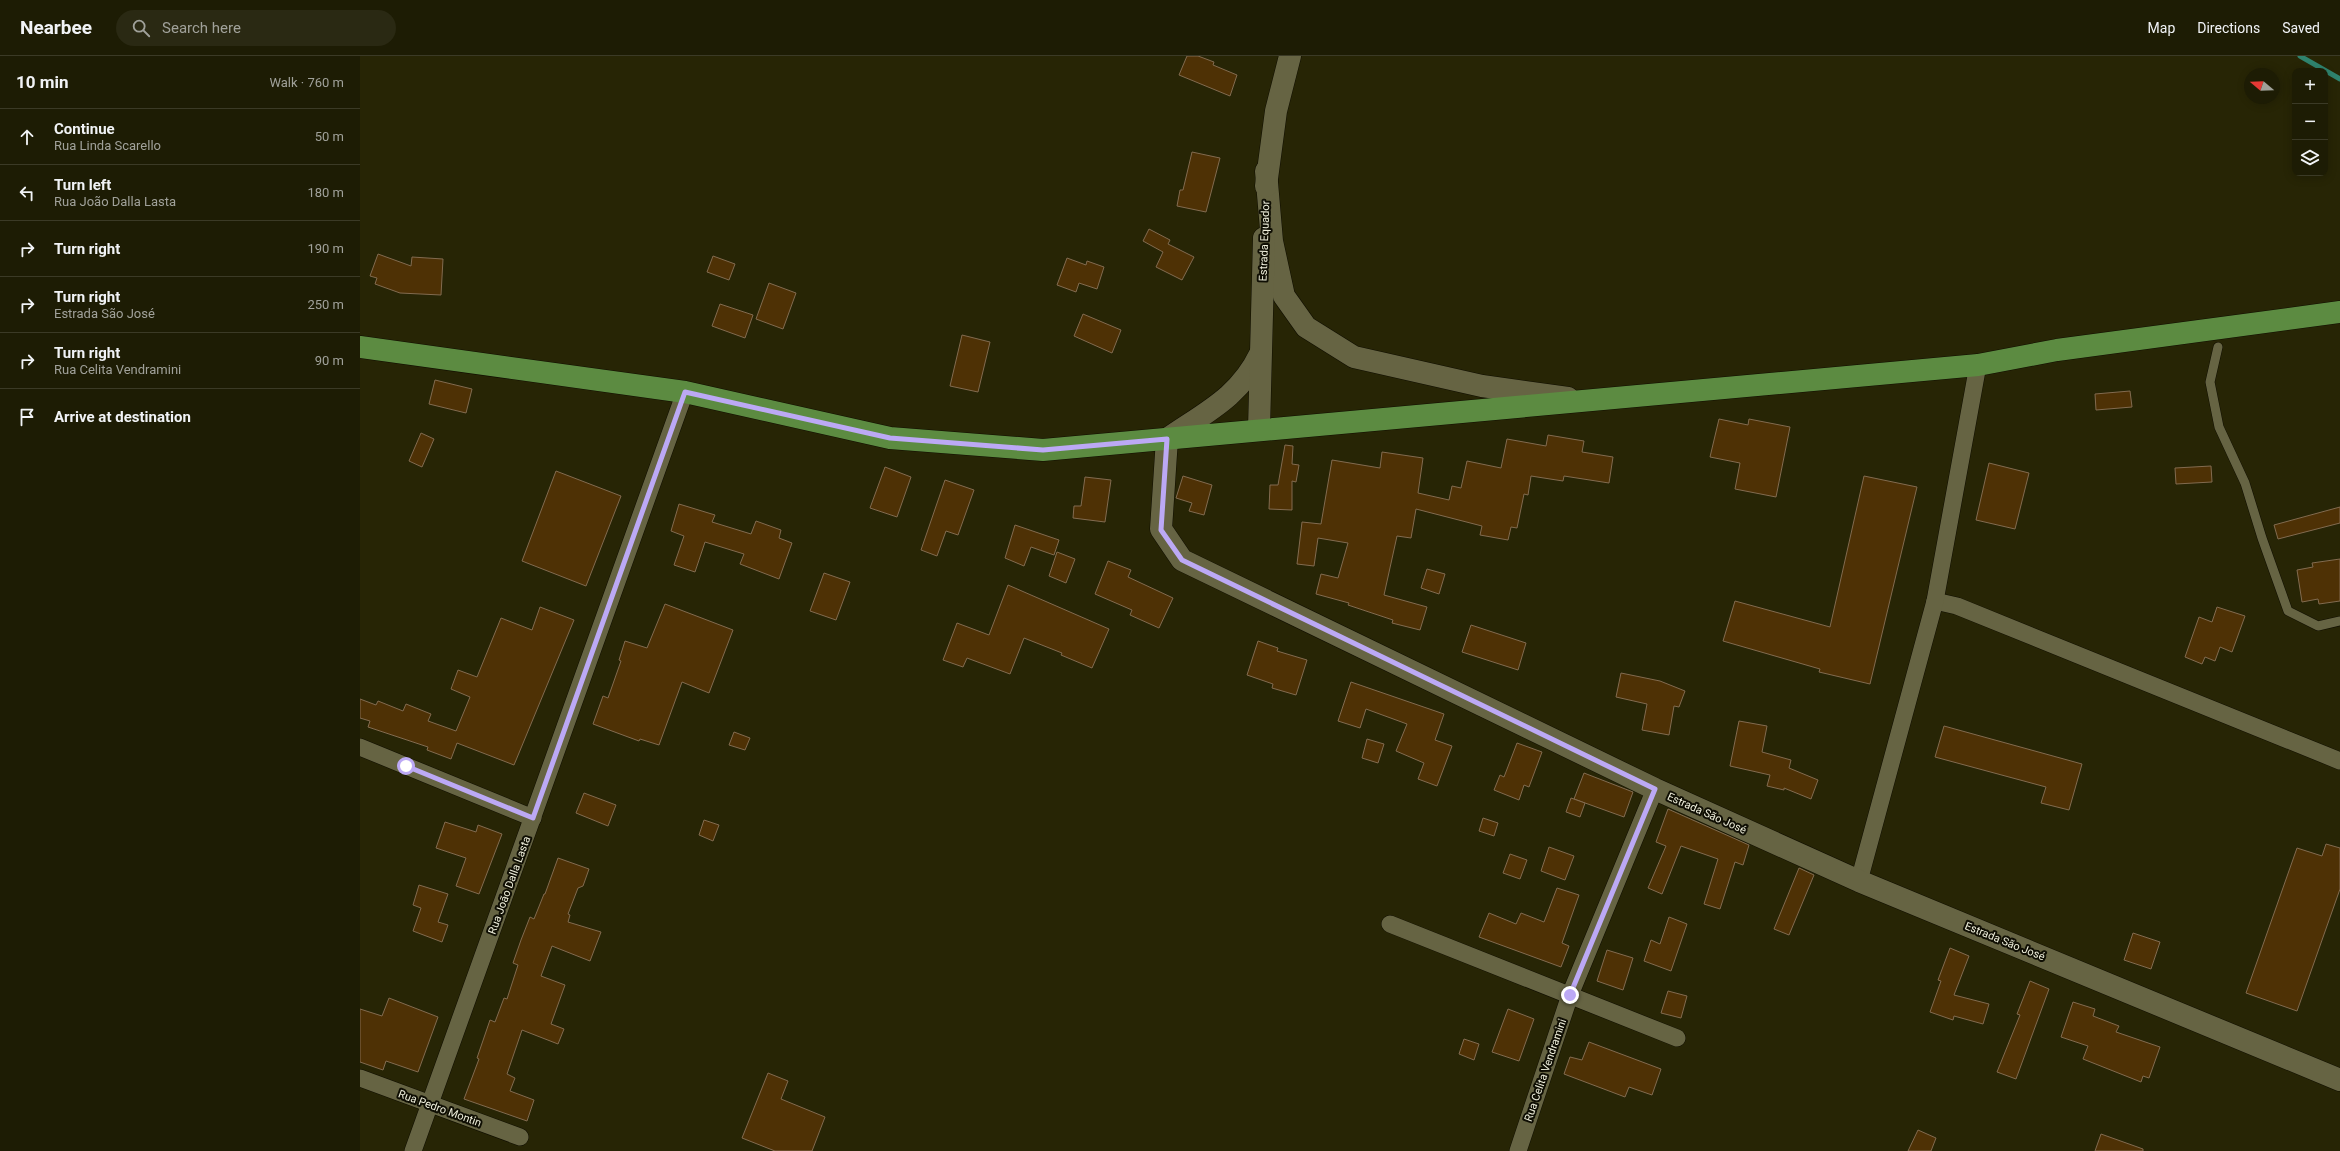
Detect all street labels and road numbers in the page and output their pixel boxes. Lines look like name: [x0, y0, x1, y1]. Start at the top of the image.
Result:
street label: Estrada Equador: [1257, 200, 1272, 282]
street label: Estrada São José: [1665, 790, 1749, 837]
street label: Rua João Dalla Lasta: [486, 834, 533, 936]
street label: Estrada São José: [1963, 919, 2047, 964]
street label: Rua Celita Vendramini: [1522, 1017, 1569, 1123]
street label: Rua Pedro Montin: [397, 1087, 483, 1130]

